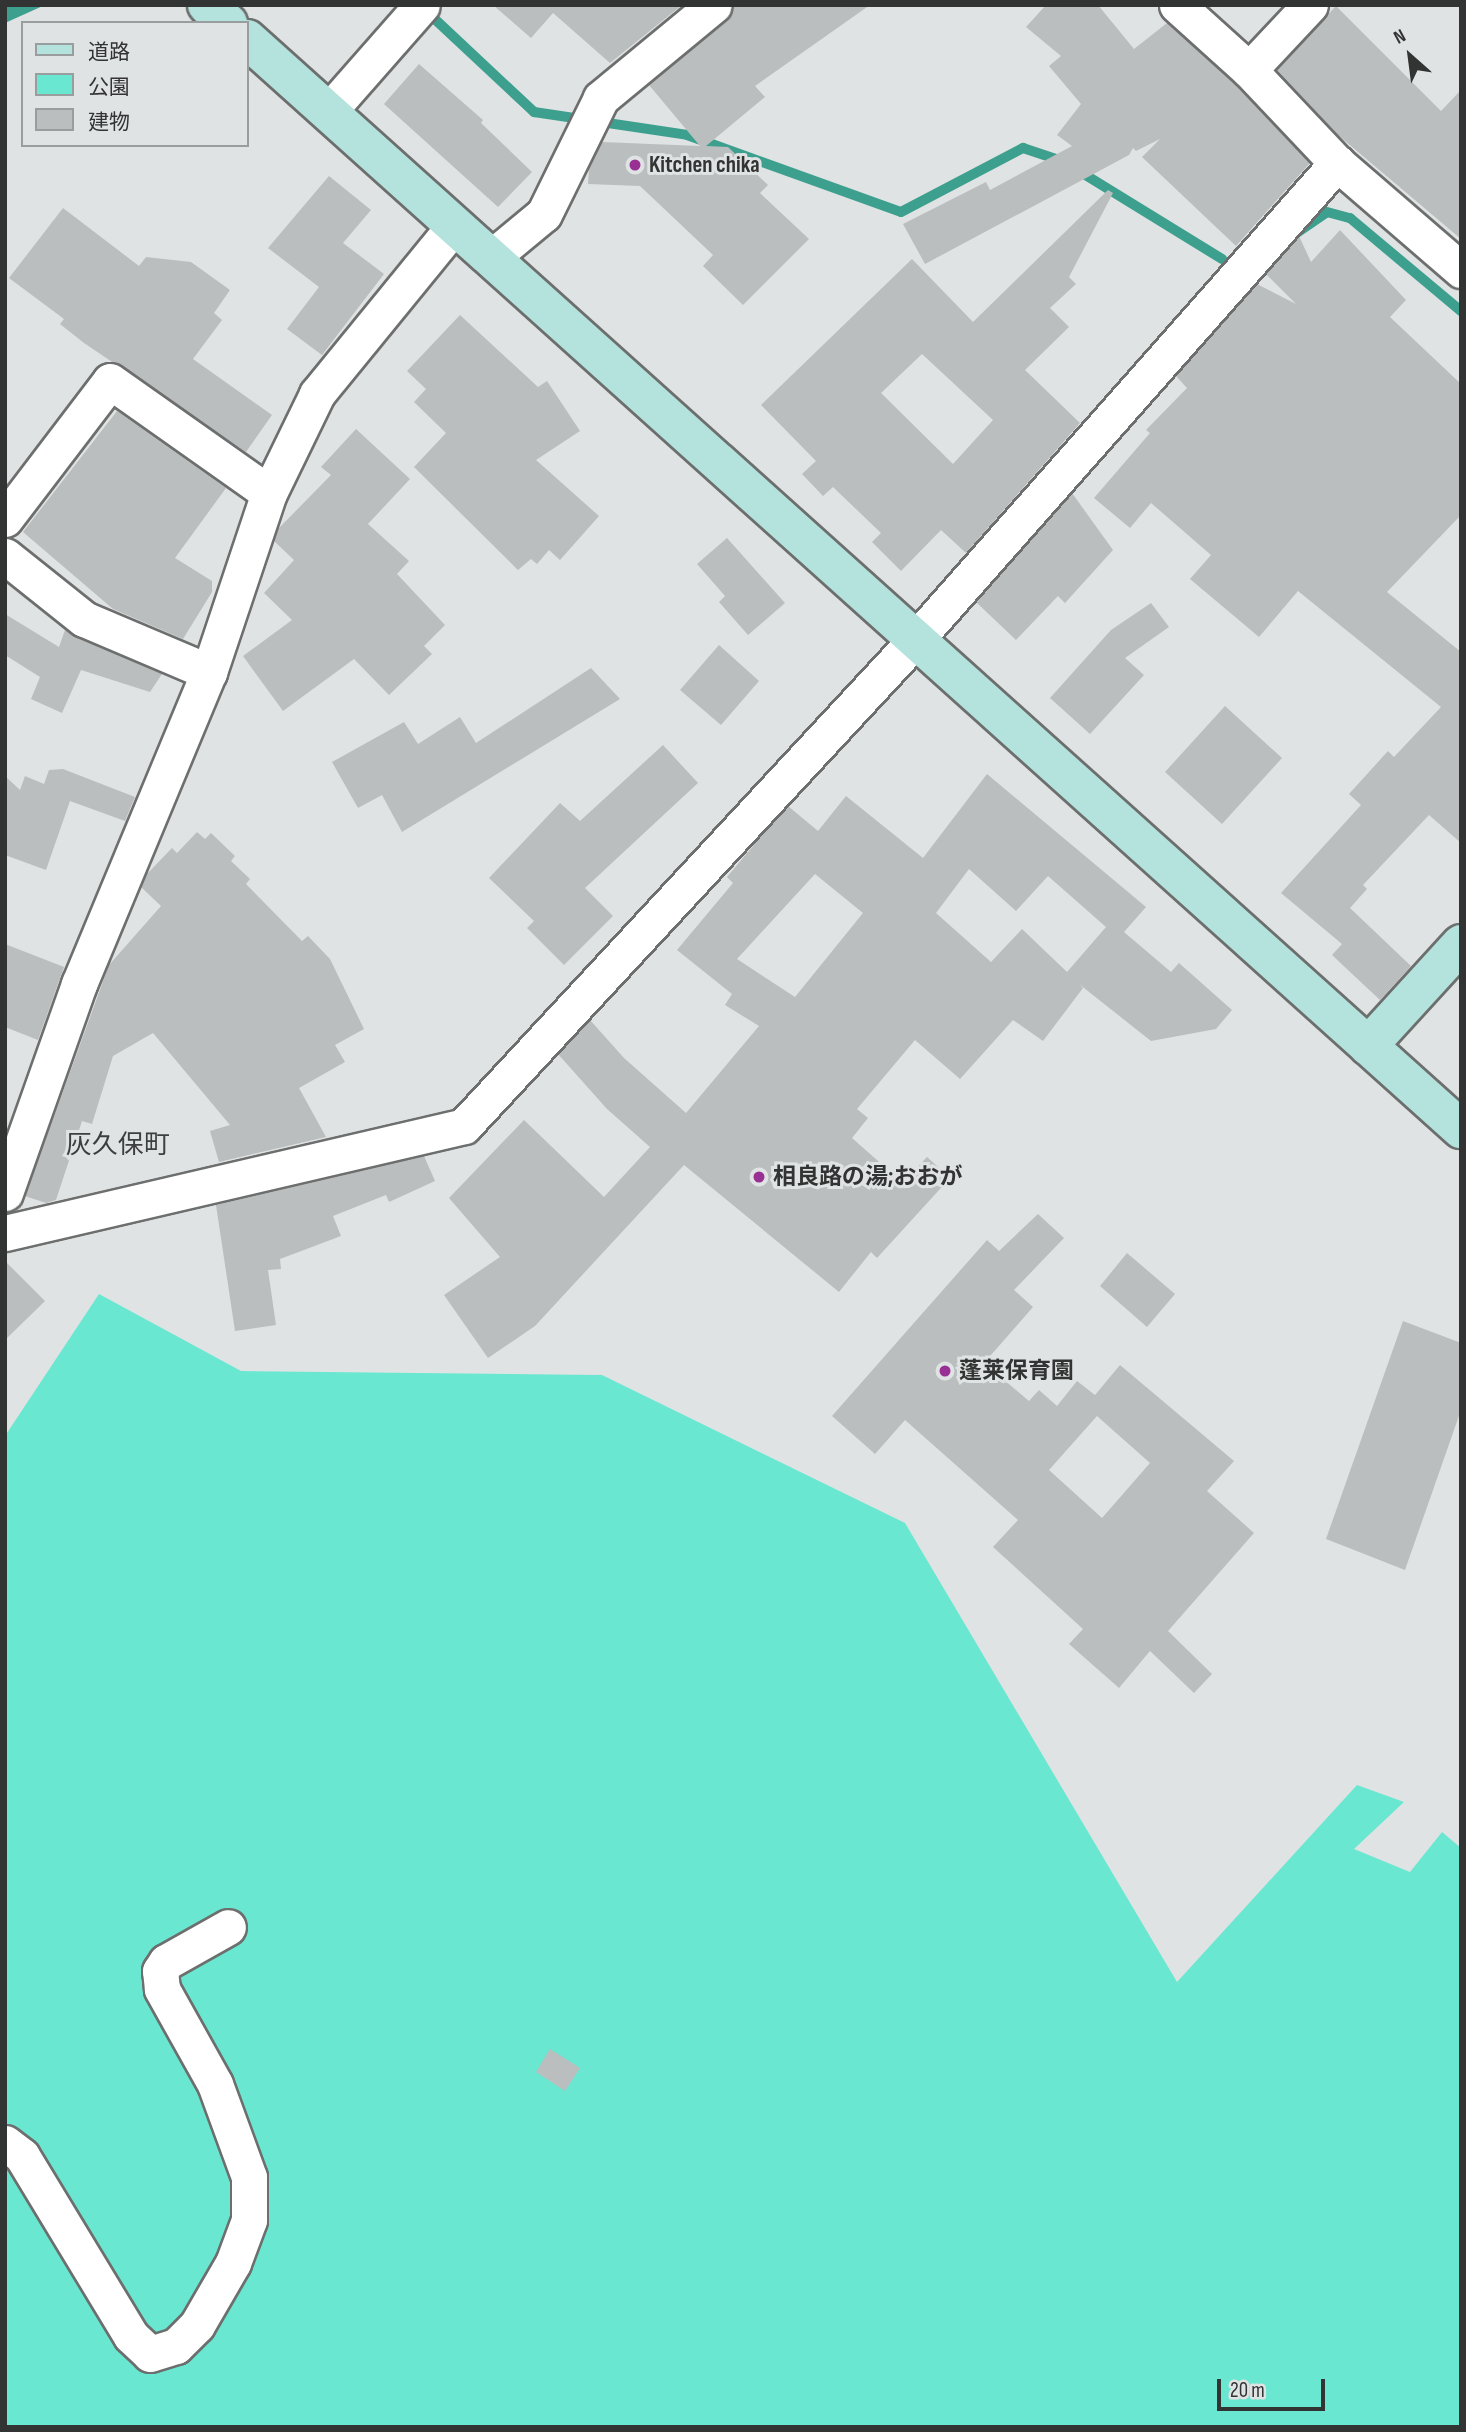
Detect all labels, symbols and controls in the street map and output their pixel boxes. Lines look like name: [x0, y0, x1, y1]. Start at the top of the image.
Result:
legend: [21, 21, 248, 147]
north arrow: [1375, 21, 1445, 91]
text: N: [1390, 24, 1410, 50]
text: 道路: [88, 40, 130, 65]
text: 公園: [88, 75, 130, 100]
text: 建物: [88, 110, 130, 135]
place label: Kitchen chika: [649, 151, 760, 179]
marker: Kitchen chika: [627, 157, 643, 173]
district label: 灰久保町: [66, 1130, 170, 1162]
place label: 相良路の湯;おおが: [773, 1163, 962, 1191]
marker: 相良路の湯;おおが: [751, 1169, 767, 1185]
place label: 蓬莱保育園: [959, 1357, 1074, 1385]
marker: 蓬莱保育園: [937, 1363, 953, 1379]
scale bar: [1221, 2366, 1330, 2410]
text: 20 m: [1230, 2378, 1265, 2403]

